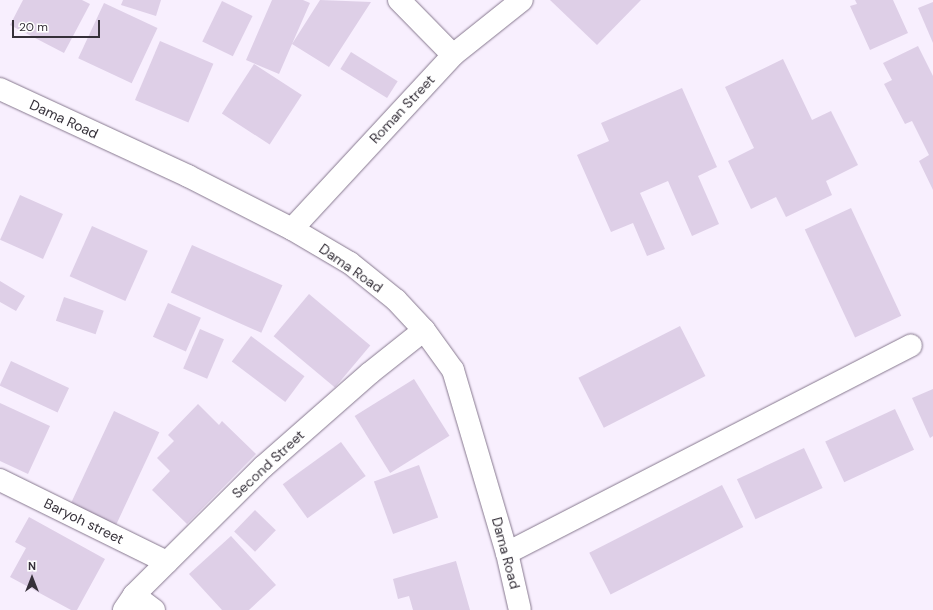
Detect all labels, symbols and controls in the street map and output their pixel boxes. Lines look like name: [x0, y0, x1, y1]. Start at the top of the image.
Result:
scale bar: [14, 12, 102, 38]
text: 20 m: [19, 19, 48, 35]
street label: Roman Street: [366, 71, 438, 147]
street label: Dama Road: [27, 96, 101, 142]
street label: Dama Road: [316, 240, 386, 296]
street label: Second Street: [228, 426, 308, 502]
street label: Baryoh street: [41, 494, 127, 548]
street label: Dama Road: [488, 515, 524, 591]
north arrow: [12, 558, 52, 598]
text: N: [28, 559, 36, 573]

